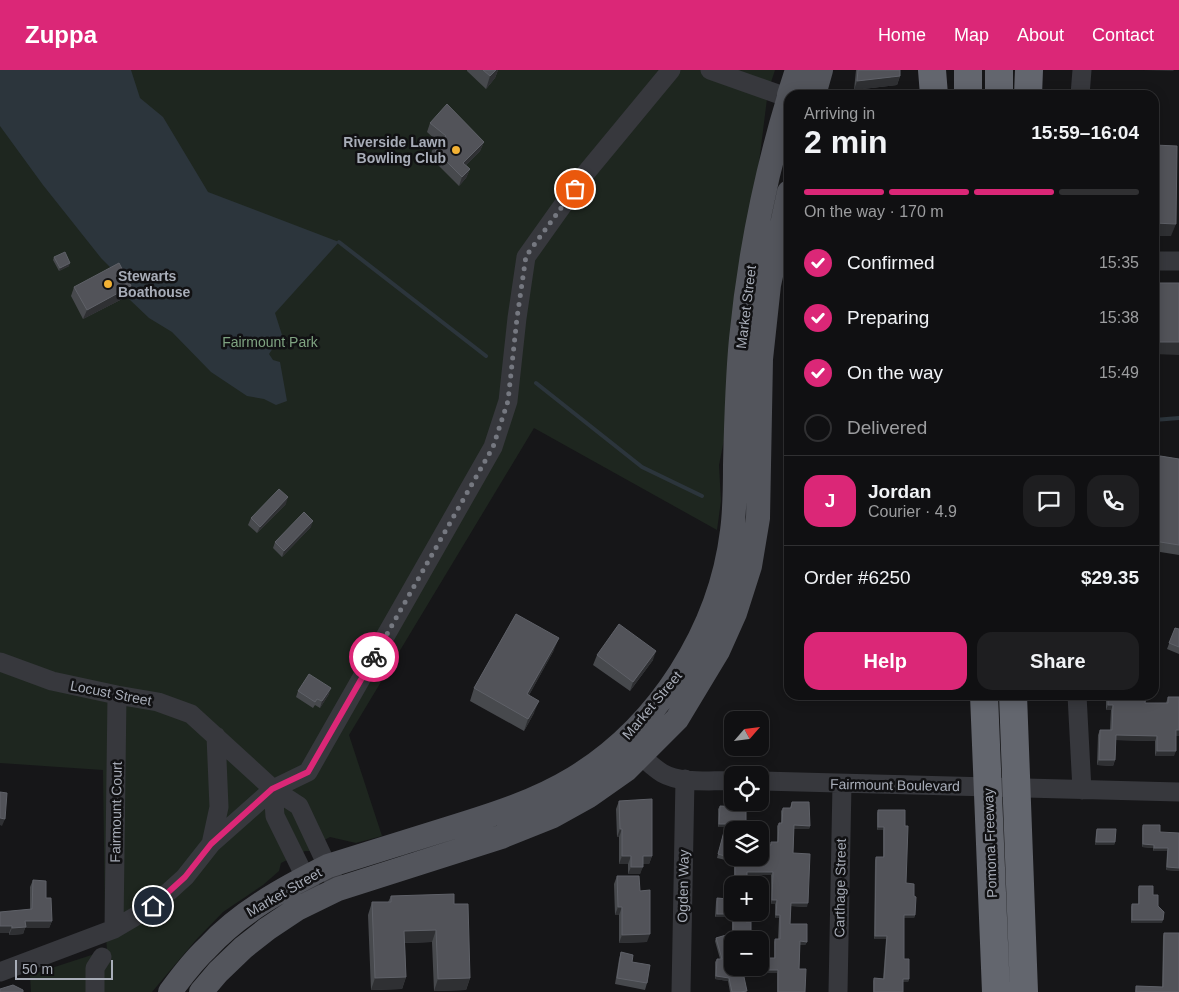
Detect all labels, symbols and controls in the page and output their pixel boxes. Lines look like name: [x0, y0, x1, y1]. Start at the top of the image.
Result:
text: Zuppa: [25, 21, 97, 48]
text: Home: [878, 25, 926, 45]
text: Map: [954, 25, 989, 45]
text: About: [1017, 25, 1064, 45]
text: Contact: [1092, 25, 1154, 45]
text: Arriving in: [804, 105, 875, 122]
text: 15:59–16:04: [1031, 122, 1139, 143]
text: 2 min: [804, 124, 888, 160]
place label: Riverside Lawn Bowling Club: [343, 134, 446, 166]
marker: Riverside Lawn Bowling Club: [450, 144, 462, 156]
pin: [554, 168, 596, 210]
icon: bag: [561, 175, 589, 203]
text: On the way · 170 m: [804, 203, 944, 220]
icon: check: [804, 249, 832, 277]
text: Confirmed: [847, 252, 935, 273]
text: 15:35: [1099, 254, 1139, 271]
street label: Market Street: [733, 264, 759, 350]
place label: Stewarts Boathouse: [118, 268, 191, 300]
marker: Stewarts Boathouse: [102, 278, 114, 290]
icon: check: [804, 304, 832, 332]
text: Preparing: [847, 307, 929, 328]
text: 15:38: [1099, 309, 1139, 326]
park label: Fairmount Park: [222, 334, 319, 350]
icon: check: [804, 359, 832, 387]
text: On the way: [847, 362, 943, 383]
text: 15:49: [1099, 364, 1139, 381]
text: Delivered: [847, 417, 927, 438]
button: chat: [1023, 475, 1075, 527]
button: phone: [1087, 475, 1139, 527]
text: Jordan: [868, 481, 931, 502]
text: J: [825, 490, 835, 511]
text: Courier · 4.9: [868, 503, 957, 520]
text: Order #6250: [804, 567, 911, 588]
text: $29.35: [1081, 567, 1139, 588]
courier: [349, 632, 399, 682]
button: Help: [804, 632, 967, 690]
button: Share: [977, 632, 1139, 690]
icon: bike: [360, 643, 388, 671]
street label: Market Street: [619, 668, 685, 742]
street label: Locust Street: [69, 677, 153, 709]
north arrow: [724, 711, 769, 756]
map controls: [724, 711, 769, 976]
street label: Fairmount Court: [107, 761, 125, 863]
button: locate: [724, 766, 769, 811]
street label: Fairmount Boulevard: [830, 776, 960, 794]
street label: Pomona Freeway: [980, 788, 1000, 898]
button: layers: [724, 821, 769, 866]
street label: Carthage Street: [831, 838, 849, 938]
street label: Ogden Way: [674, 849, 692, 923]
street label: Market Street: [244, 864, 324, 920]
button: +: [724, 876, 769, 921]
pin: [132, 885, 174, 927]
icon: home: [139, 892, 167, 920]
button: −: [724, 931, 769, 976]
scale bar: [15, 957, 112, 980]
text: 50 m: [22, 961, 53, 977]

